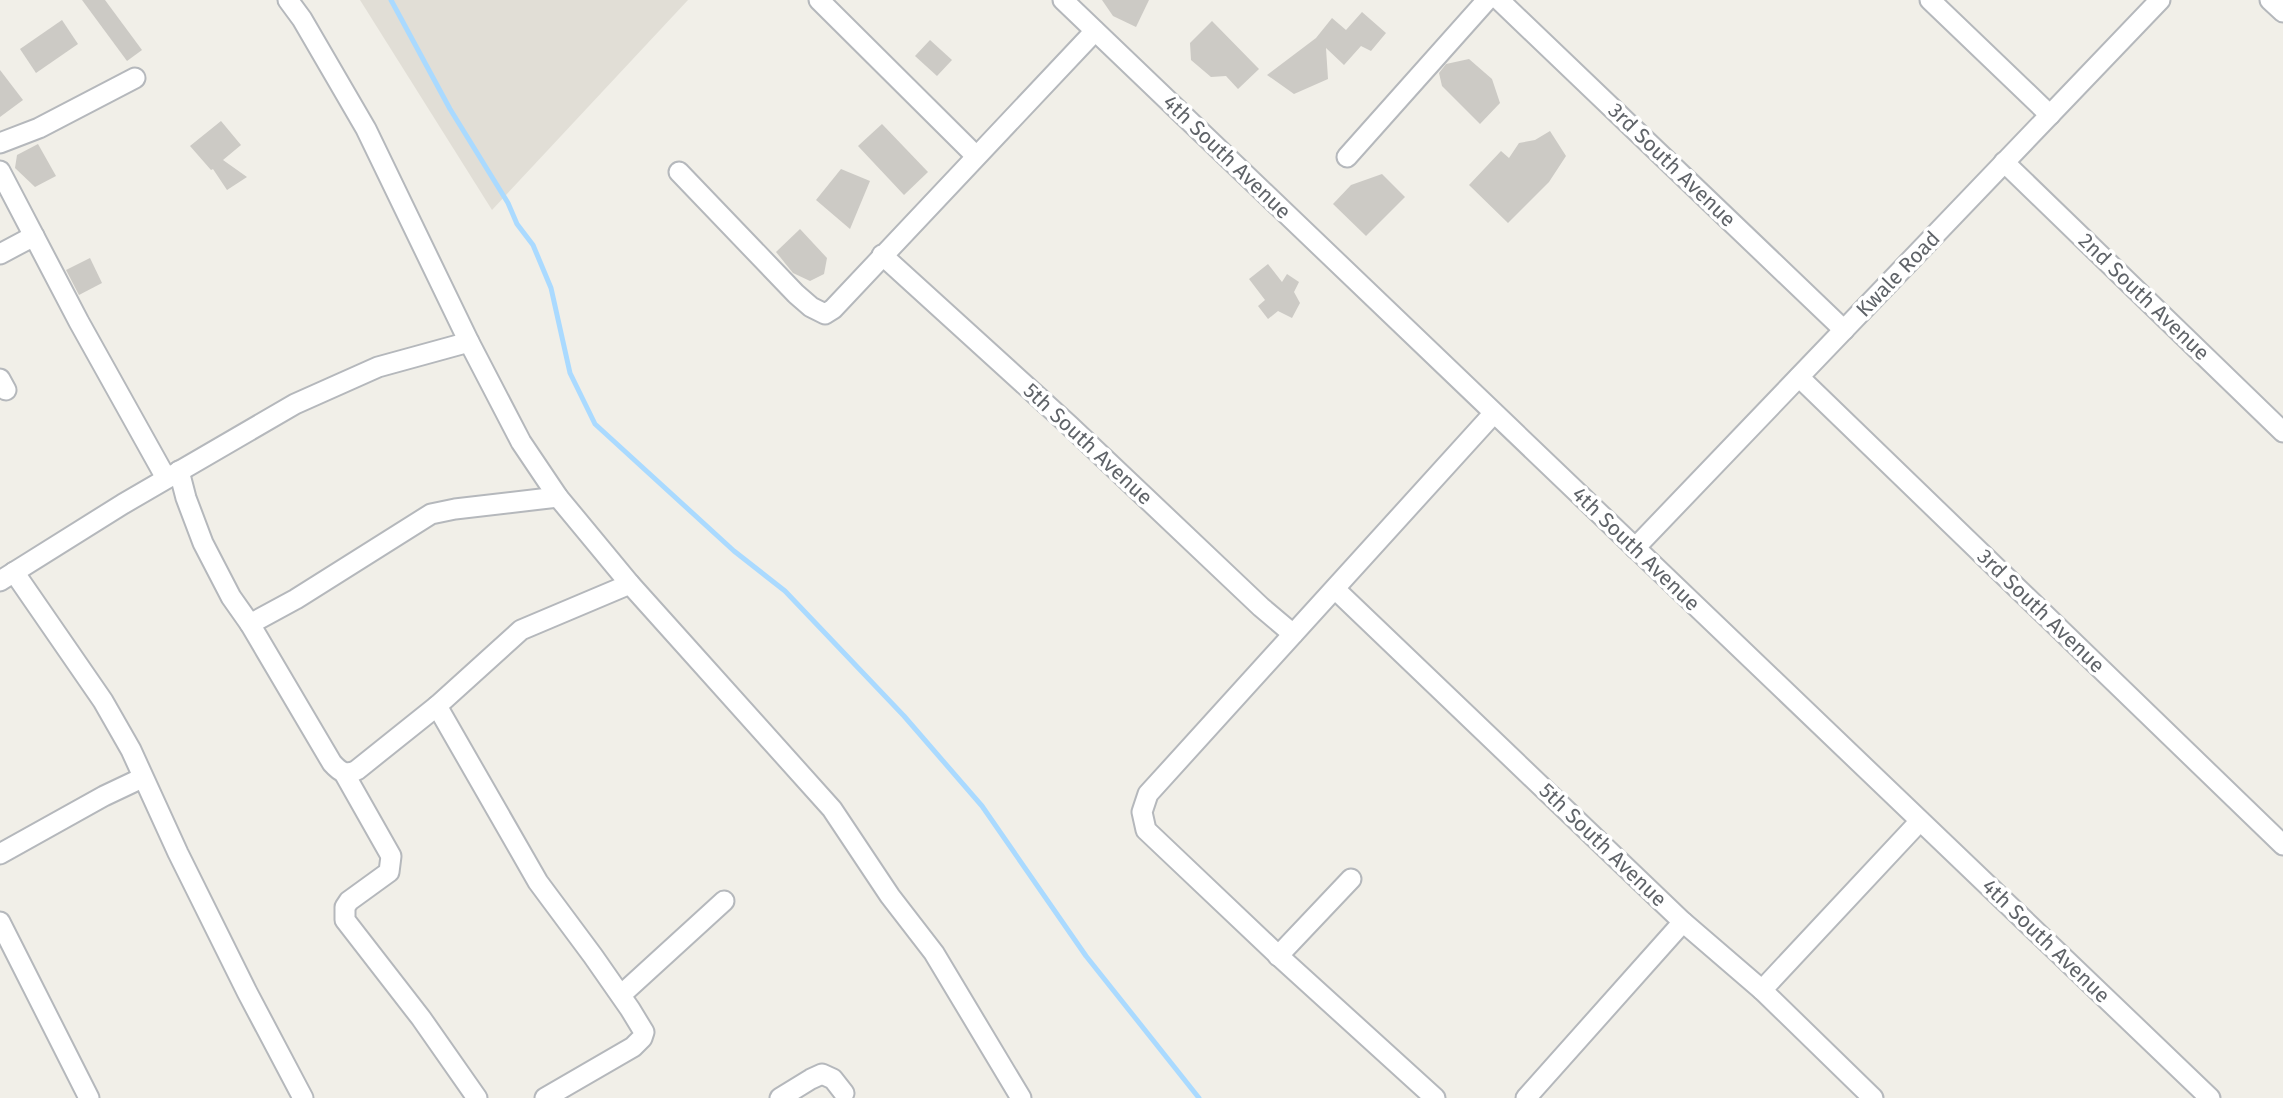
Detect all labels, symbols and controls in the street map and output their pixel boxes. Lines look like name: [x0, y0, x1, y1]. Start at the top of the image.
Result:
street label: 4th South Avenue: [1158, 89, 1296, 225]
street label: 3rd South Avenue: [1603, 98, 1741, 232]
street label: Kwale Road: [1851, 225, 1945, 323]
street label: 2nd South Avenue: [2073, 228, 2215, 366]
street label: 5th South Avenue: [1018, 378, 1158, 510]
street label: 4th South Avenue: [1567, 481, 1705, 617]
street label: 3rd South Avenue: [1972, 544, 2110, 678]
street label: 5th South Avenue: [1534, 778, 1672, 912]
street label: 4th South Avenue: [1977, 873, 2115, 1009]

